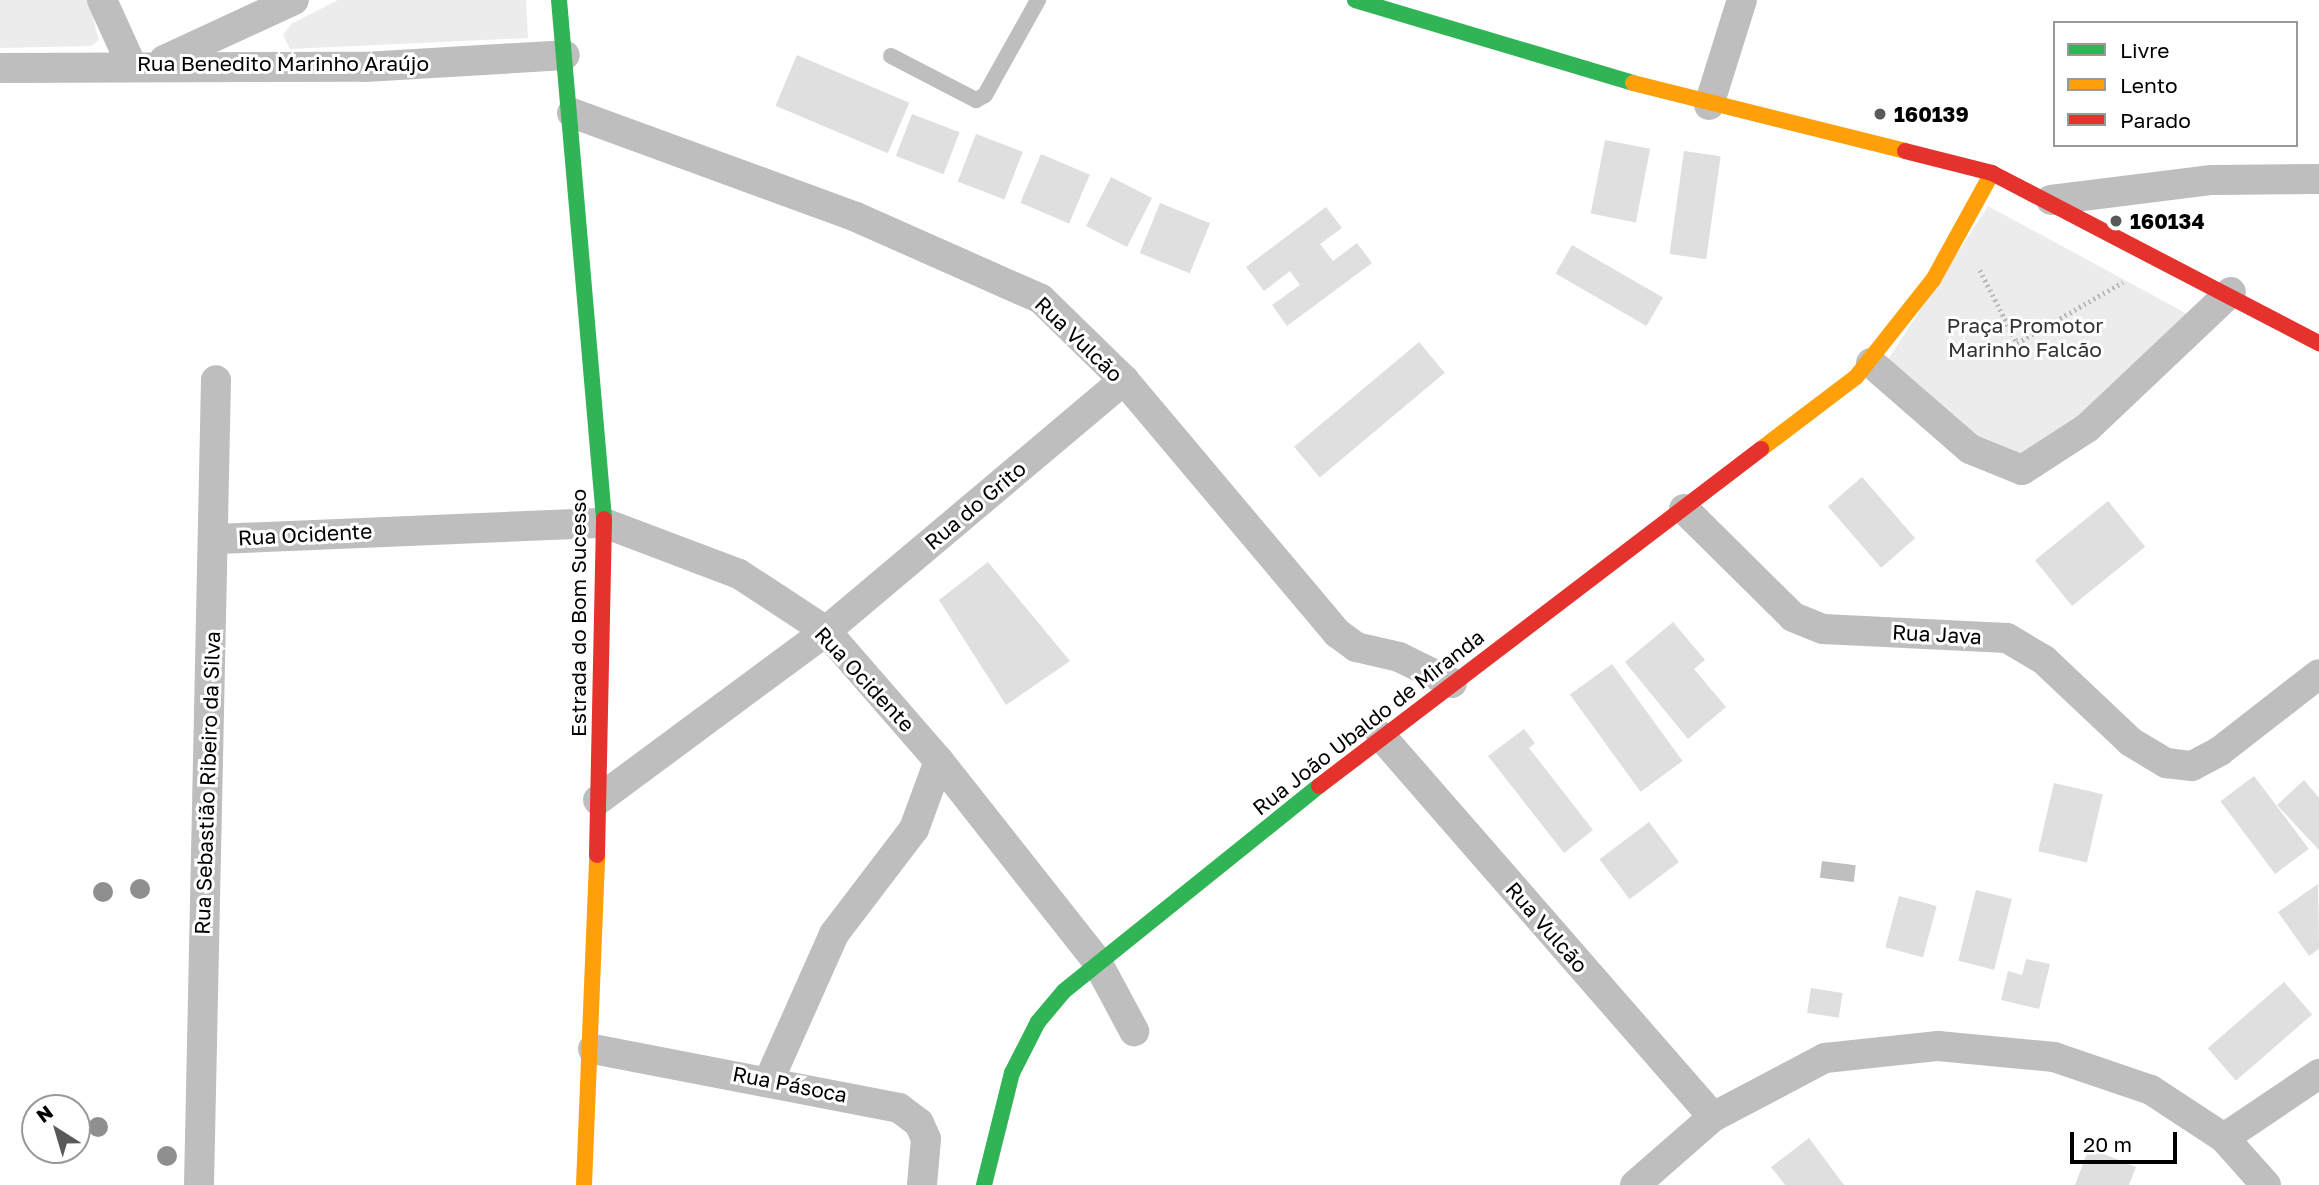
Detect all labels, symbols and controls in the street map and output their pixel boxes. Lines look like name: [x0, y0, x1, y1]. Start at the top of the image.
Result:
legend: [2053, 21, 2298, 147]
text: Livre: [2120, 37, 2170, 63]
street label: Rua Benedito Marinho Araújo: [137, 50, 429, 76]
text: Lento: [2120, 72, 2178, 98]
place label: 160139: [1894, 101, 1969, 127]
marker: 160139: [1872, 106, 1888, 122]
text: Parado: [2120, 107, 2191, 133]
place label: 160134: [2130, 208, 2205, 234]
marker: 160134: [2108, 213, 2124, 229]
street label: Rua Vulcão: [1030, 291, 1128, 387]
park label: Praça Promotor Marinho Falcão: [1947, 312, 2103, 362]
street label: Rua do Grito: [919, 455, 1031, 555]
street label: Estrada do Bom Sucesso: [565, 489, 591, 737]
street label: Rua Ocidente: [237, 518, 373, 550]
street label: Rua Java: [1892, 619, 1982, 649]
street label: Rua Ocidente: [810, 621, 920, 737]
street label: Rua João Ubaldo de Miranda: [1247, 624, 1489, 820]
street label: Rua Sebastião Ribeiro da Silva: [189, 631, 225, 935]
street label: Rua Vulcão: [1501, 876, 1593, 978]
street label: Rua Pásoca: [731, 1061, 849, 1107]
north arrow: [21, 1094, 91, 1164]
text: N: [32, 1100, 57, 1127]
scale bar: [2074, 1118, 2181, 1162]
text: 20 m: [2083, 1131, 2132, 1157]

